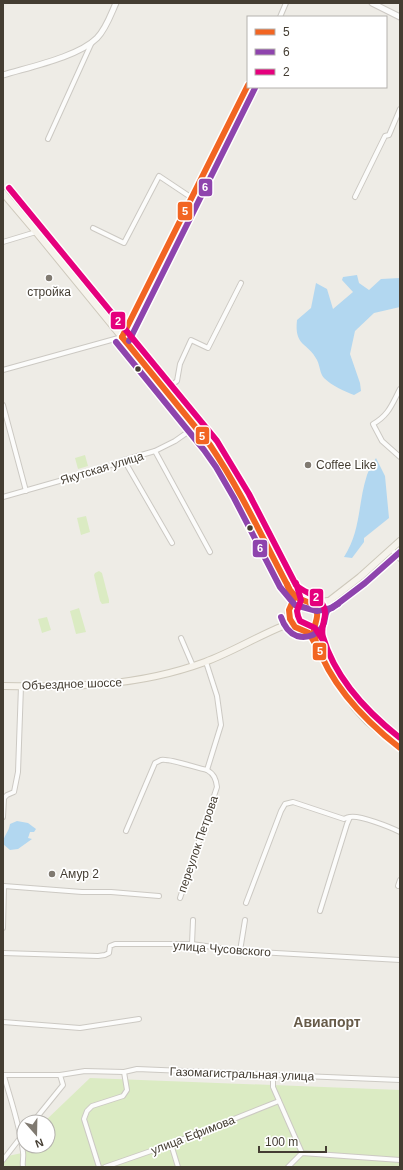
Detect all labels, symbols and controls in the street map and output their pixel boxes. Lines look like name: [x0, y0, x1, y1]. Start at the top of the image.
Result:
legend: [247, 16, 387, 88]
text: 5: [283, 25, 290, 39]
text: 6: [283, 45, 290, 59]
text: 2: [283, 65, 290, 79]
line badge: 6: [198, 178, 213, 197]
text: 6: [202, 181, 208, 193]
line badge: 5: [177, 201, 193, 221]
text: 5: [182, 205, 188, 217]
marker: стройка: [44, 273, 54, 283]
place label: стройка: [27, 285, 71, 299]
line badge: 2: [110, 311, 126, 330]
text: 2: [115, 315, 121, 327]
unlabelled marker: [133, 364, 143, 374]
line badge: 5: [195, 426, 210, 445]
text: 5: [199, 430, 205, 442]
street label: Якутская улица: [59, 449, 146, 487]
place label: Coffee Like: [316, 458, 377, 472]
marker: Coffee Like: [303, 460, 313, 470]
unlabelled marker: [245, 523, 255, 533]
line badge: 6: [252, 539, 268, 558]
text: 6: [257, 542, 263, 554]
line badge: 2: [309, 588, 324, 607]
text: 2: [313, 591, 319, 603]
line badge: 5: [312, 642, 327, 661]
text: 5: [317, 645, 323, 657]
street label: Объездное шоссе: [22, 675, 123, 693]
street label: переулок Петрова: [175, 794, 221, 894]
place label: Амур 2: [60, 867, 99, 881]
marker: Амур 2: [47, 869, 57, 879]
street label: улица Чусовского: [173, 939, 272, 959]
district label: Авиапорт: [293, 1014, 361, 1030]
street label: Газомагистральная улица: [169, 1064, 315, 1084]
street label: улица Ефимова: [149, 1112, 237, 1157]
north arrow: [16, 1114, 56, 1154]
scale bar: [259, 1128, 326, 1154]
text: 100 m: [265, 1135, 298, 1149]
text: N: [34, 1136, 45, 1150]

